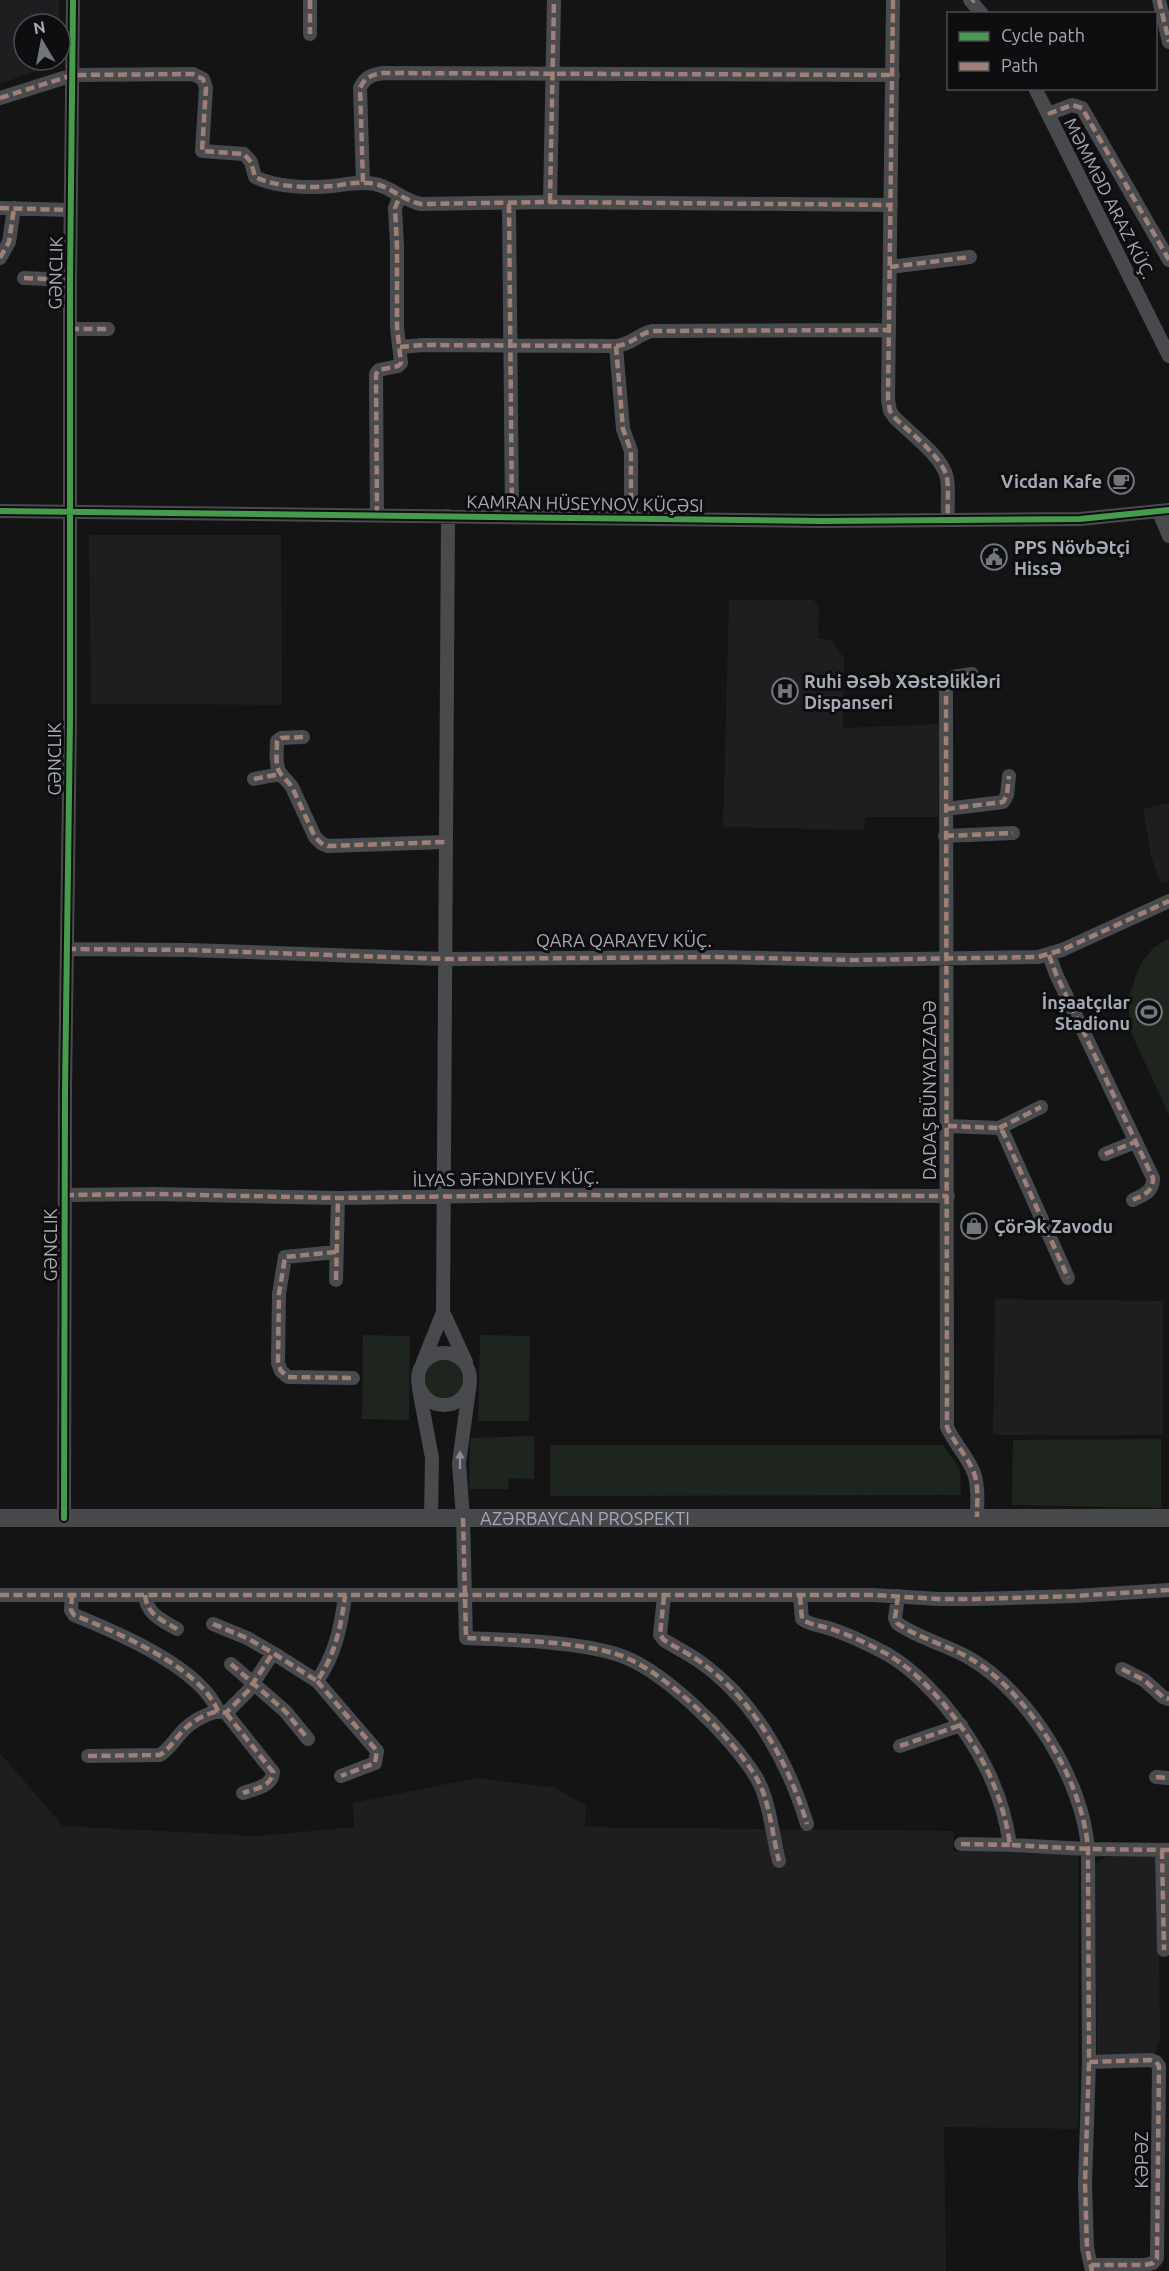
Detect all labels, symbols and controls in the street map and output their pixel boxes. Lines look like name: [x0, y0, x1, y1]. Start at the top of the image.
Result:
north arrow: [12, 12, 72, 72]
legend: [947, 12, 1157, 90]
text: N: [32, 17, 47, 37]
text: Cycle path: [1001, 25, 1085, 45]
text: Path: [1001, 55, 1038, 75]
street label: MƏMMƏD ARAZ KÜÇ.: [1061, 114, 1159, 282]
street label: GƏNCLIK: [44, 236, 66, 310]
cafe icon: Vicdan Kafe: [1106, 466, 1136, 496]
place label: Vicdan Kafe: [1001, 471, 1102, 491]
street label: KAMRAN HÜSEYNOV KÜÇƏSI: [466, 491, 704, 515]
place label: PPS Növbətçi Hissə: [1014, 537, 1130, 578]
public building icon: PPS Növbətçi Hissə: [979, 542, 1009, 572]
place label: Ruhi Əsəb Xəstəlikləri Dispanseri: [804, 671, 1001, 712]
hospital icon: Ruhi Əsəb Xəstəlikləri Dispanseri: [770, 676, 800, 706]
street label: GƏNCLIK: [44, 722, 64, 796]
street label: QARA QARAYEV KÜÇ.: [536, 930, 712, 951]
place label: İnşaatçılar Stadionu: [1042, 992, 1131, 1033]
sports icon: İnşaatçılar Stadionu: [1134, 997, 1164, 1027]
street label: DADAŞ BÜNYADZADƏ: [919, 1000, 939, 1180]
street label: İLYAS ƏFƏNDIYEV KÜÇ.: [413, 1166, 599, 1190]
street label: GƏNCLIK: [40, 1208, 60, 1282]
shop icon: Çörək Zavodu: [959, 1211, 989, 1241]
place label: Çörək Zavodu: [994, 1216, 1113, 1237]
one-way arrow: [455, 1450, 465, 1469]
street label: AZƏRBAYCAN PROSPEKTI: [480, 1508, 690, 1528]
street label: KƏPƏZ: [1131, 2132, 1151, 2188]

